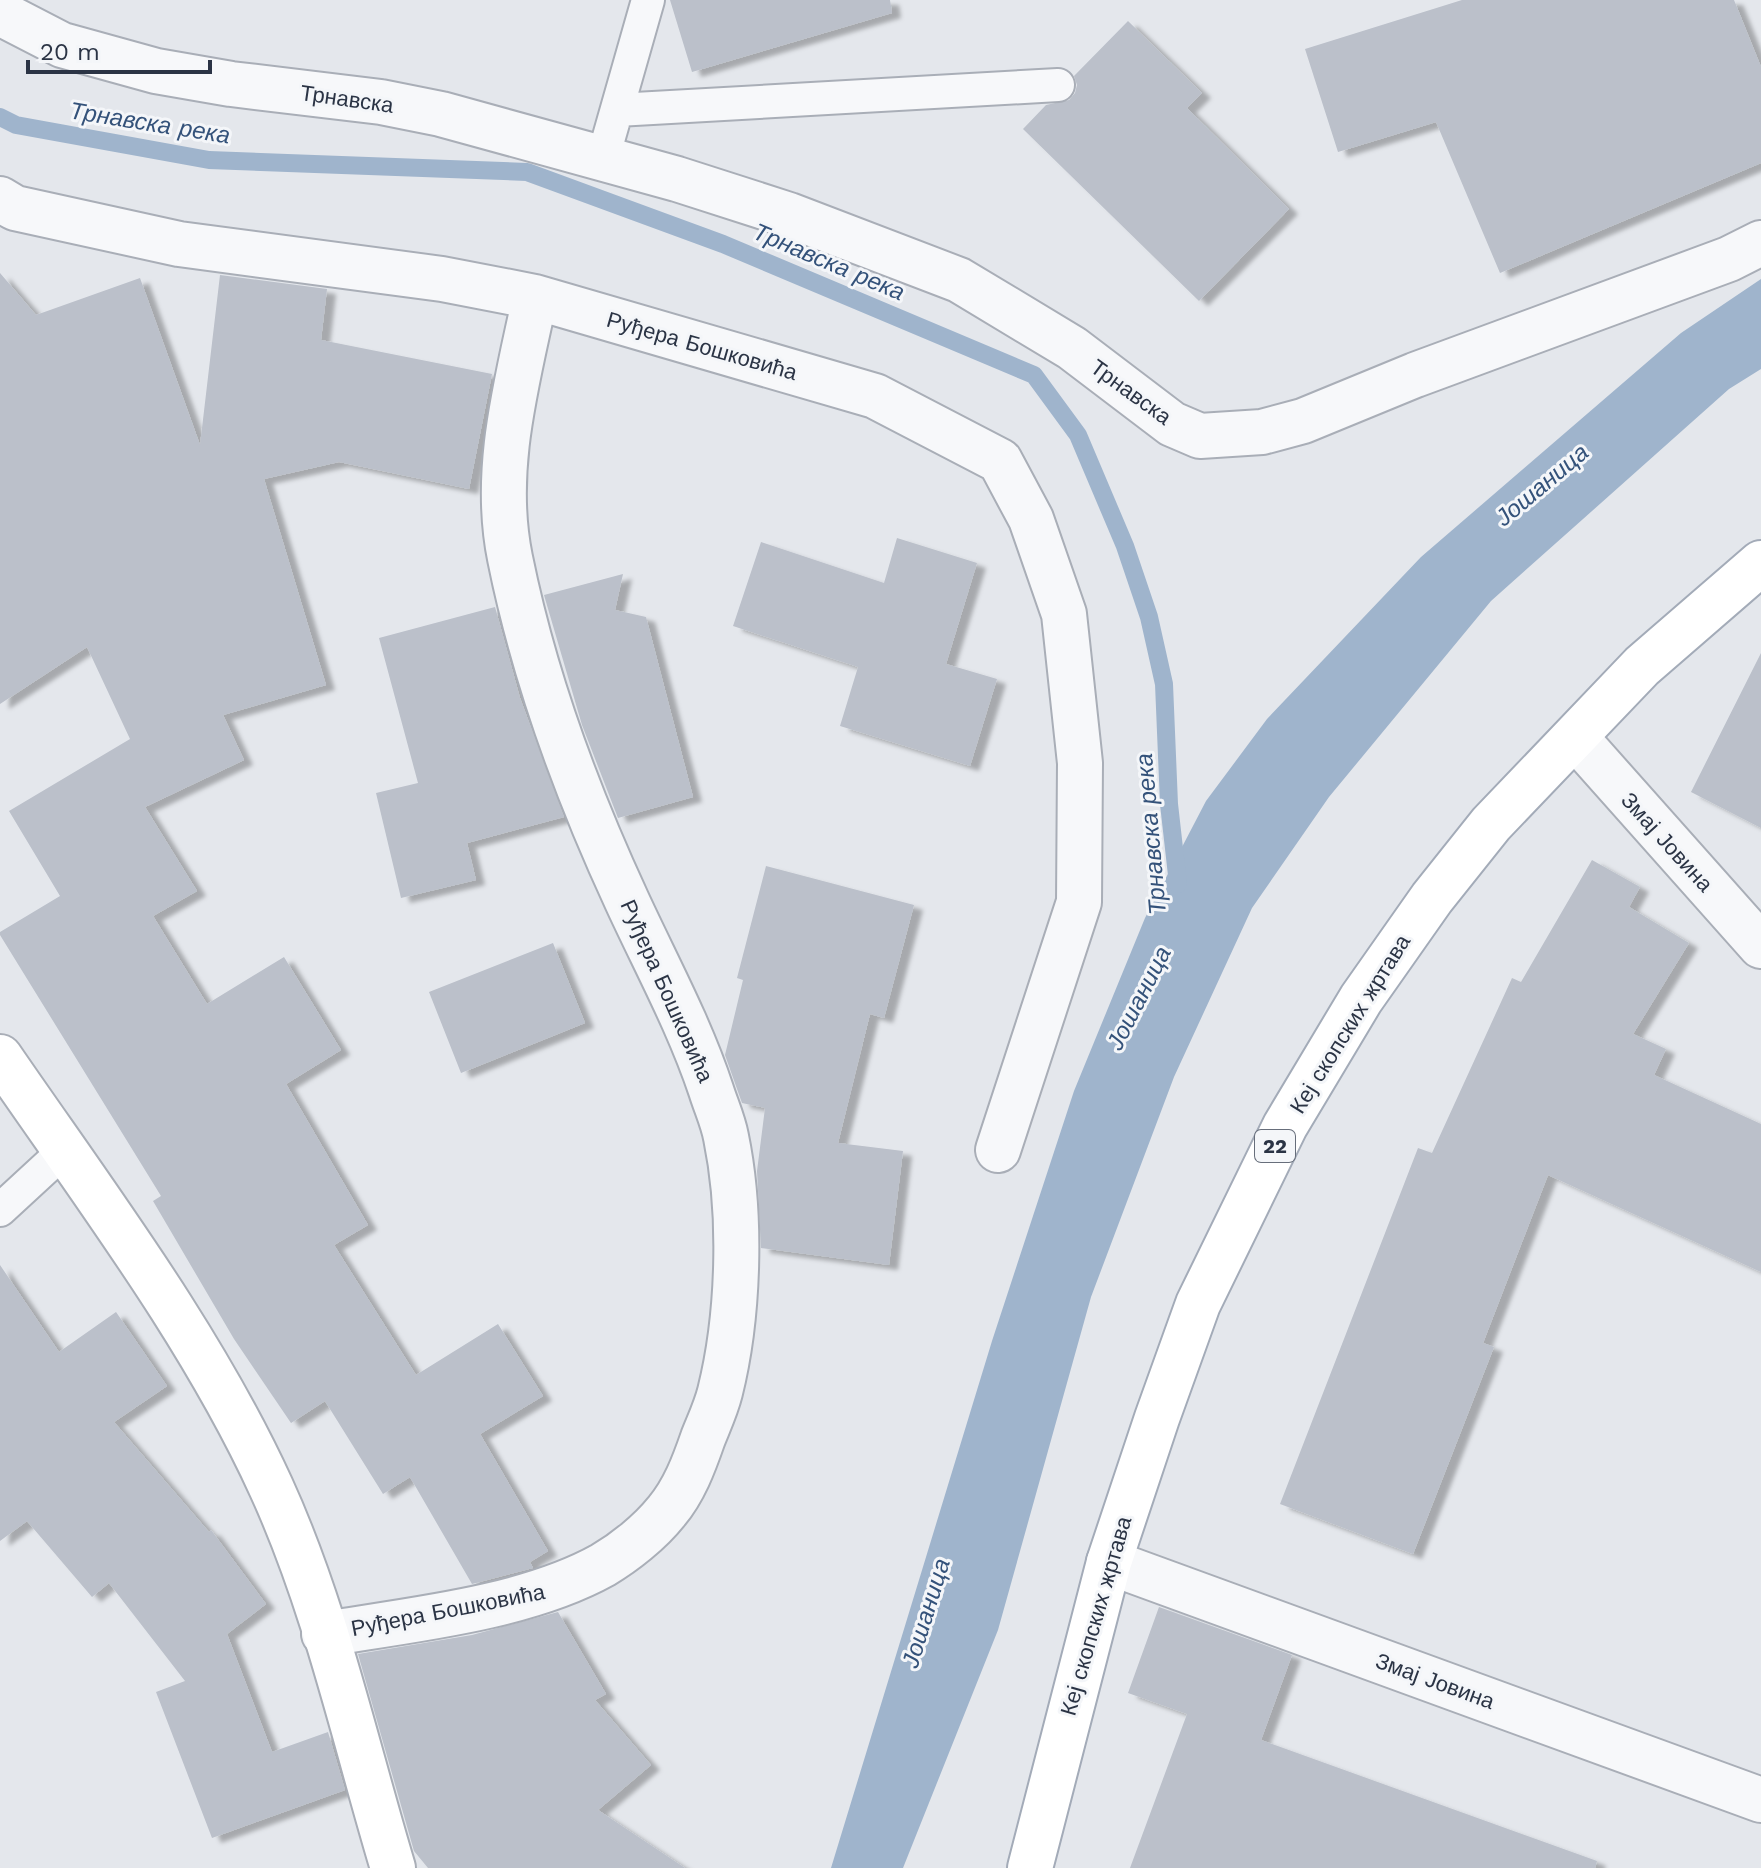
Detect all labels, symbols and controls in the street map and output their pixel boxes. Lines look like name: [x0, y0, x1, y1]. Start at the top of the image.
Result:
scale bar: [28, 24, 210, 74]
text: 20 m: [40, 38, 100, 66]
street label: Трнавска: [299, 80, 396, 118]
water label: Трнавска река: [68, 97, 232, 149]
water label: Трнавска река: [749, 217, 909, 307]
street label: Руђера Бошковића: [604, 307, 801, 385]
street label: Трнавска: [1086, 354, 1177, 430]
water label: Јошаница: [1489, 438, 1594, 533]
water label: Трнавска река: [1130, 752, 1172, 916]
street label: Змај Јовина: [1616, 787, 1718, 897]
street label: Руђера Бошковића: [616, 896, 719, 1087]
street label: Кеј скопских жртава: [1285, 929, 1416, 1118]
water label: Јошаница: [1101, 942, 1177, 1055]
road number: 22: [1255, 1130, 1295, 1162]
street label: Кеј скопских жртава: [1056, 1513, 1137, 1719]
water label: Јошаница: [896, 1555, 956, 1672]
street label: Руђера Бошковића: [349, 1579, 548, 1641]
street label: Змај Јовина: [1372, 1648, 1499, 1714]

